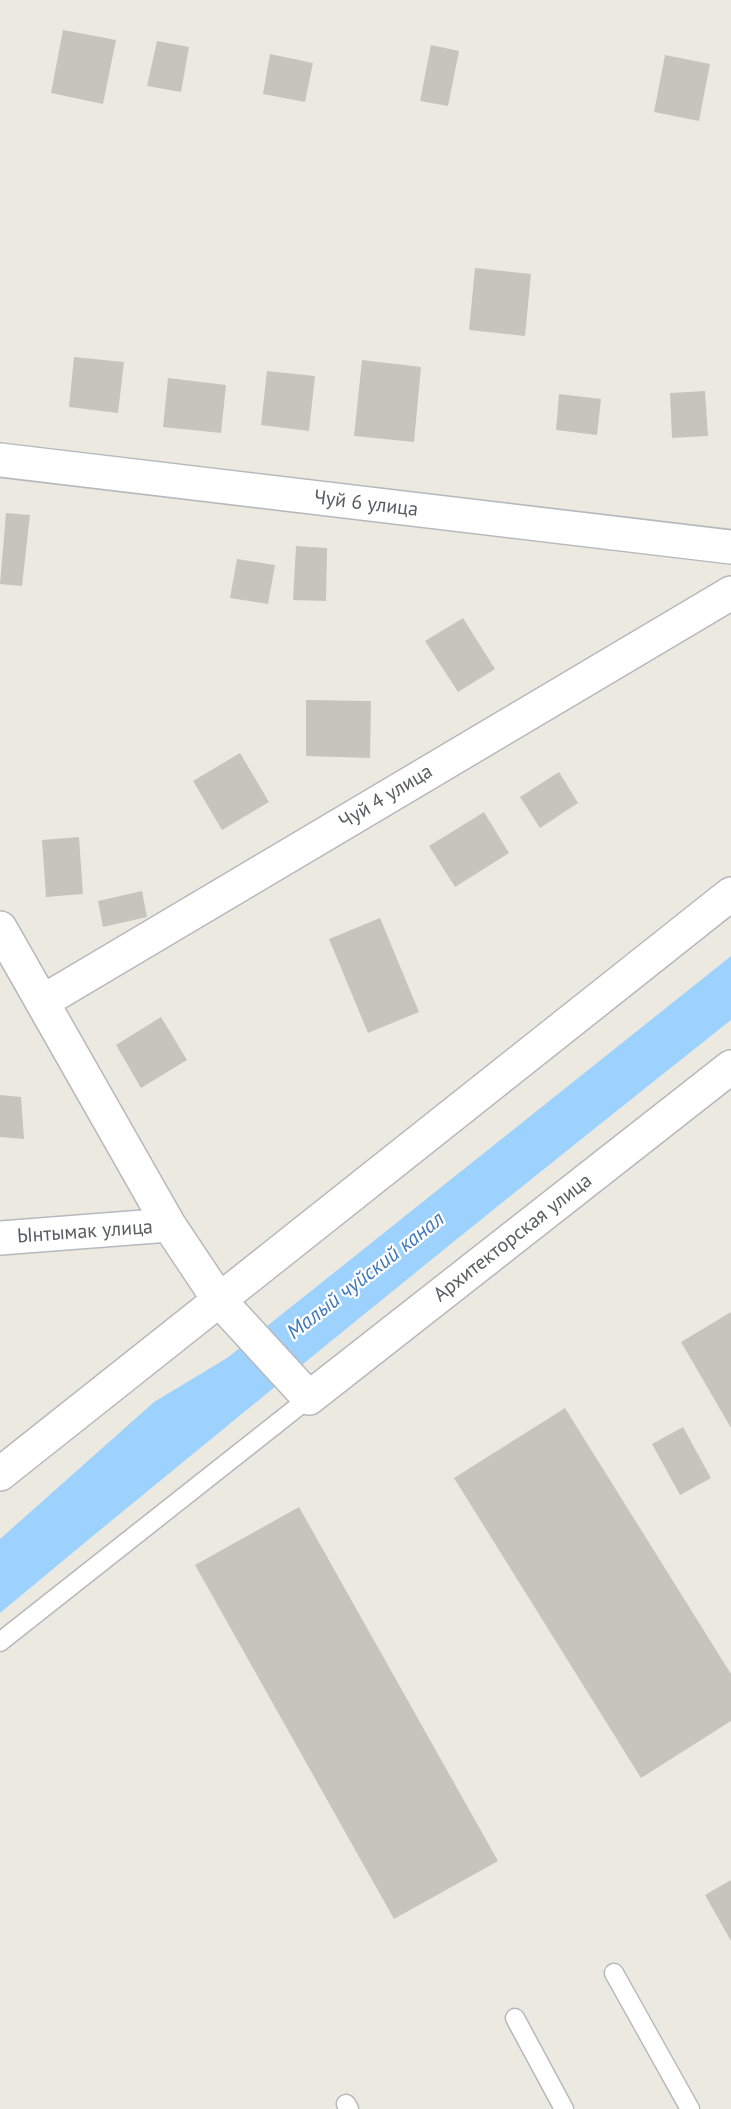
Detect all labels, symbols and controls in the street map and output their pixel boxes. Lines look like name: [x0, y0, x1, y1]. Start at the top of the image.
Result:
street label: Чуй 6 улица: [313, 486, 419, 522]
street label: Чуй 4 улица: [335, 760, 437, 834]
street label: Архитекторская улица: [429, 1169, 597, 1307]
water label: Малый чуйский канал: [282, 1207, 450, 1345]
street label: Ынтымак улица: [16, 1215, 154, 1249]

